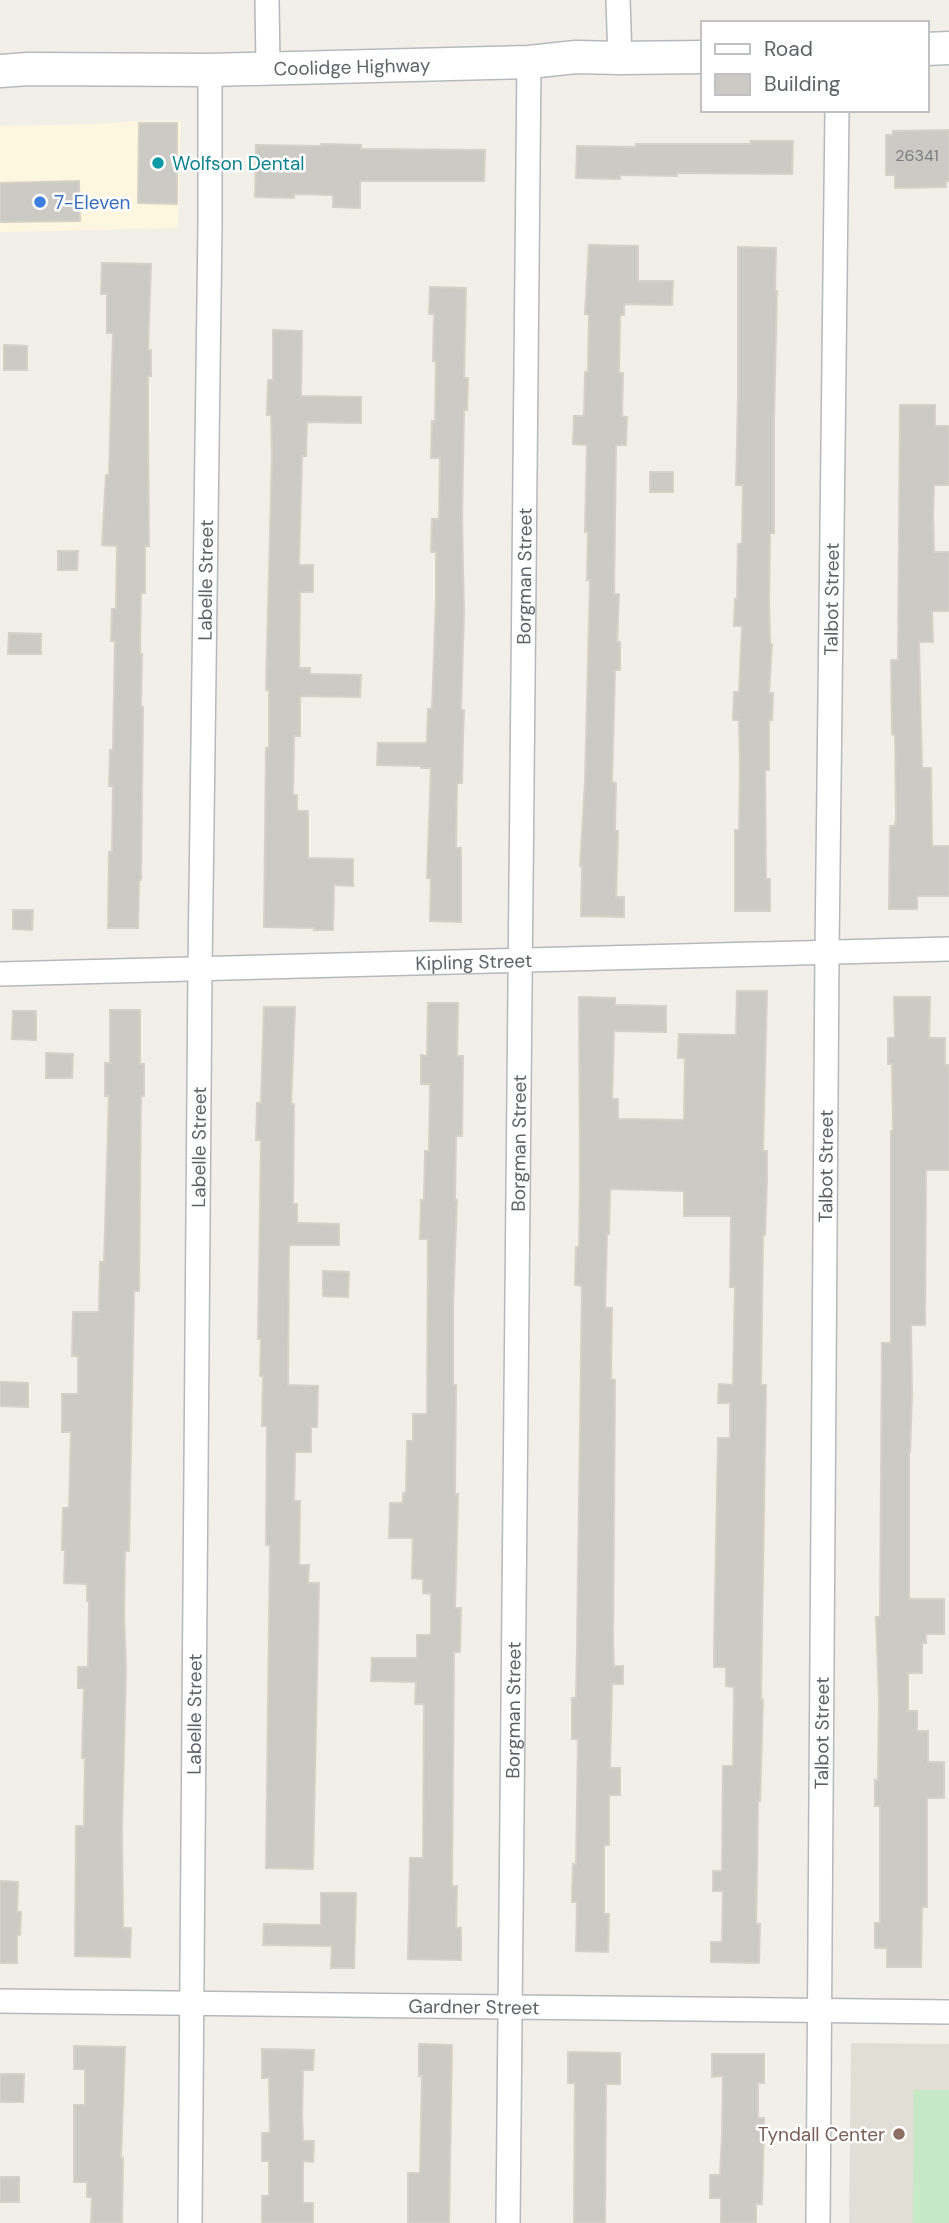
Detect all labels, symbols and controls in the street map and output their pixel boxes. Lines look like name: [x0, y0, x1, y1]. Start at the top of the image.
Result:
legend: [701, 21, 928, 112]
text: Road: [764, 35, 813, 63]
street label: Coolidge Highway: [273, 52, 431, 81]
text: Building: [764, 70, 841, 98]
house number: 26341: [895, 145, 939, 166]
place label: Wolfson Dental: [172, 151, 305, 176]
marker: Wolfson Dental: [150, 155, 166, 171]
place label: 7-Eleven: [54, 190, 130, 215]
marker: 7-Eleven: [32, 194, 48, 210]
street label: Borgman Street: [511, 507, 537, 645]
street label: Labelle Street: [192, 519, 219, 641]
street label: Talbot Street: [818, 542, 844, 656]
street label: Kipling Street: [415, 947, 533, 976]
street label: Borgman Street: [505, 1074, 532, 1212]
street label: Labelle Street: [186, 1086, 212, 1208]
street label: Talbot Street: [813, 1109, 838, 1223]
street label: Borgman Street: [500, 1641, 526, 1779]
street label: Labelle Street: [181, 1653, 207, 1775]
street label: Talbot Street: [809, 1676, 834, 1790]
street label: Gardner Street: [408, 1993, 540, 2020]
place label: Tyndall Center: [758, 2122, 885, 2147]
marker: Tyndall Center: [891, 2126, 907, 2142]

